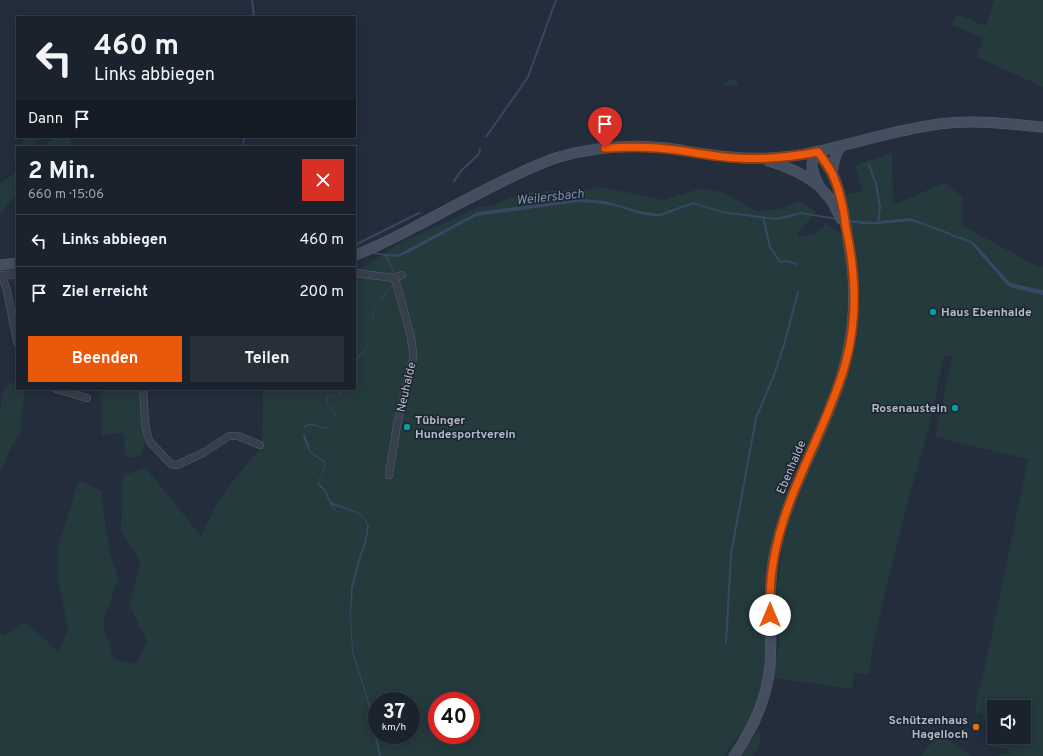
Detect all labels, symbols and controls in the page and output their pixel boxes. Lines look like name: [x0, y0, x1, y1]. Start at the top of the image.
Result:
text: 460 m: [94, 29, 179, 65]
icon: left: [28, 32, 80, 84]
text: Links abbiegen: [94, 64, 215, 87]
pin: [588, 107, 622, 148]
icon: arrive: [71, 108, 93, 130]
text: Dann: [28, 110, 63, 129]
icon: arrive: [594, 113, 616, 135]
text: 2 Min.: [28, 157, 95, 187]
button: close: [302, 159, 344, 201]
water label: Weilersbach: [516, 186, 585, 209]
text: 660 m · 15:06: [28, 187, 104, 203]
icon: left: [28, 230, 50, 252]
text: Links abbiegen: [62, 231, 167, 250]
text: 460 m: [300, 231, 344, 250]
icon: arrive: [28, 282, 50, 304]
text: Ziel erreicht: [62, 283, 148, 302]
text: 200 m: [299, 283, 344, 302]
place label: Haus Ebenhalde: [941, 305, 1032, 321]
marker: Haus Ebenhalde: [928, 307, 938, 317]
button: Beenden: [28, 336, 182, 382]
button: Teilen: [190, 336, 344, 382]
street label: Neuhalde: [393, 360, 421, 414]
place label: Rosenaustein: [871, 401, 947, 417]
marker: Rosenaustein: [950, 403, 960, 413]
place label: Tübinger Hundesportverein: [415, 413, 516, 443]
marker: Tübinger Hundesportverein: [402, 422, 412, 432]
street label: Ebenhalde: [773, 438, 810, 497]
position arrow: [749, 594, 791, 636]
speed limit sign: 40: [428, 692, 480, 744]
text: 37: [383, 700, 405, 726]
map controls: [987, 700, 1031, 744]
button: sound: [987, 700, 1031, 744]
place label: Schützenhaus Hagelloch: [888, 713, 968, 743]
text: km/h: [382, 721, 406, 734]
marker: Schützenhaus Hagelloch: [971, 722, 981, 732]

